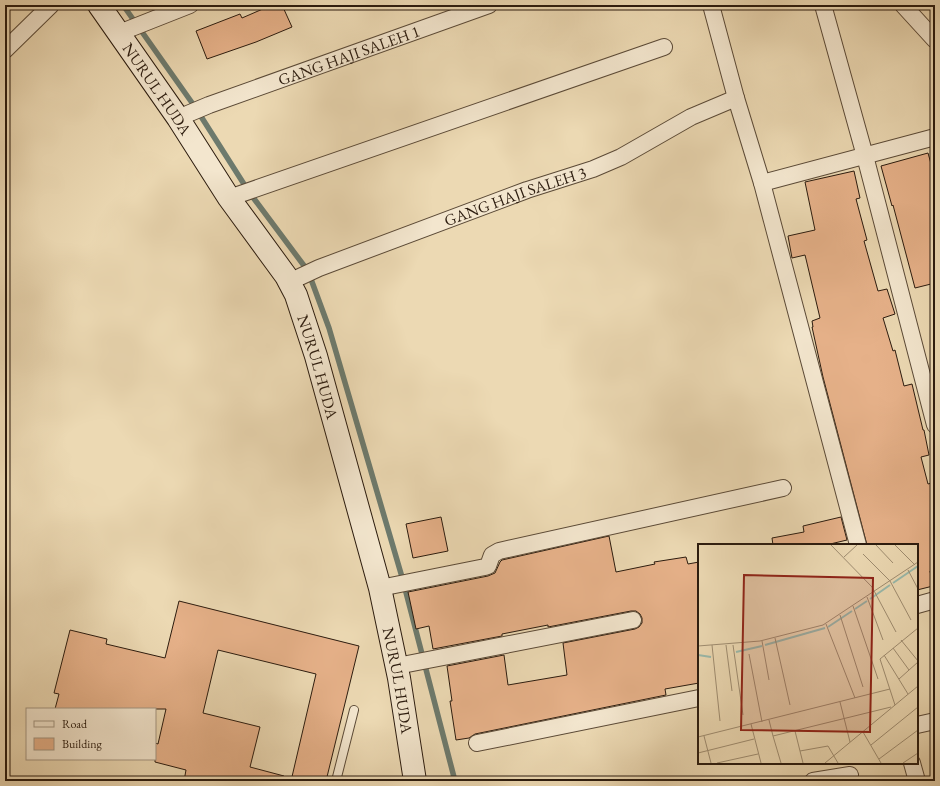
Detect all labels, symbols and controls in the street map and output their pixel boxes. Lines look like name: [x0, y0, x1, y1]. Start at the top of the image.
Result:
street label: GANG HAJI SALEH 1: [275, 20, 423, 90]
street label: NURUL HUDA: [118, 38, 197, 140]
street label: GANG HAJI SALEH 3: [441, 161, 589, 231]
street label: NURUL HUDA: [293, 312, 344, 422]
inset map: [698, 544, 918, 764]
street label: NURUL HUDA: [378, 625, 418, 736]
legend: [26, 708, 156, 760]
text: Road: [62, 716, 88, 732]
text: Building: [62, 736, 103, 752]

